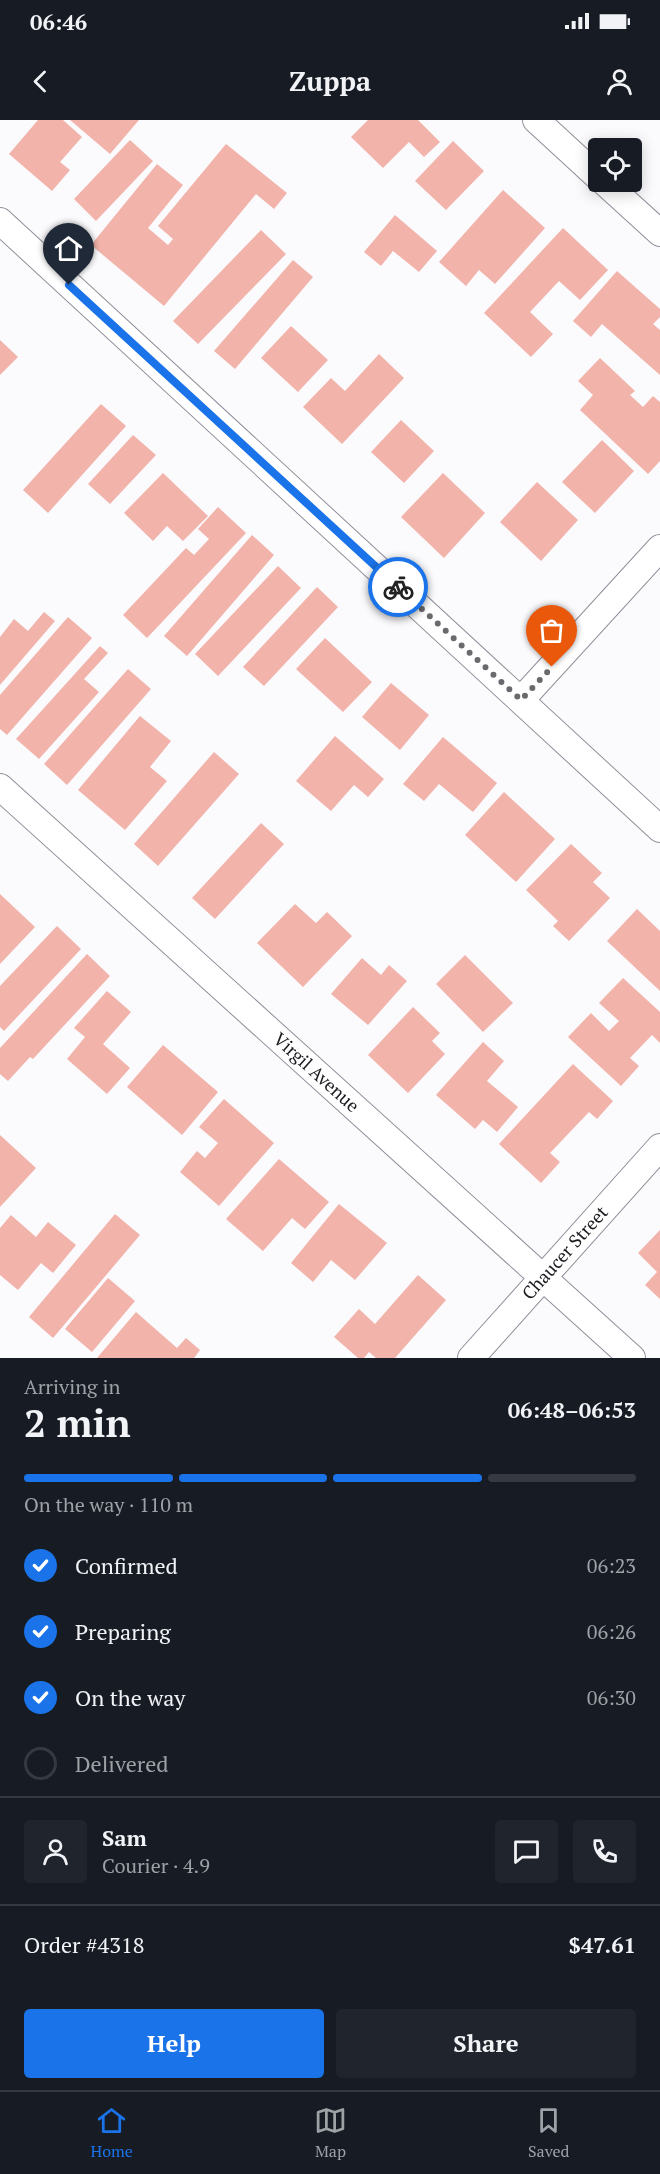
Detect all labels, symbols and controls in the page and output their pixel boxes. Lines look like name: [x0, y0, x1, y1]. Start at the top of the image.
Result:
text: 06:46: [30, 7, 87, 36]
text: Zuppa: [289, 63, 371, 99]
icon: back: [24, 65, 57, 98]
icon: person: [603, 65, 636, 98]
map controls: [588, 138, 642, 192]
button: locate: [588, 138, 642, 192]
pin: [43, 223, 94, 285]
icon: home: [52, 232, 85, 265]
courier: [368, 557, 428, 617]
icon: bike: [382, 571, 415, 604]
pin: [526, 605, 577, 667]
icon: bag: [535, 614, 568, 647]
street label: Virgil Avenue: [269, 1027, 365, 1117]
street label: Chaucer Street: [516, 1200, 613, 1304]
text: Arriving in: [24, 1373, 120, 1400]
text: 06:48–06:53: [508, 1395, 636, 1424]
text: 2 min: [24, 1396, 131, 1448]
text: On the way · 110 m: [24, 1491, 193, 1518]
icon: check: [24, 1549, 57, 1582]
text: Confirmed: [75, 1551, 178, 1580]
text: 06:23: [587, 1552, 636, 1579]
icon: check: [24, 1615, 57, 1648]
text: Preparing: [75, 1617, 171, 1646]
text: 06:26: [587, 1618, 636, 1645]
icon: check: [24, 1681, 57, 1714]
text: On the way: [75, 1683, 185, 1712]
text: 06:30: [587, 1684, 636, 1711]
text: Delivered: [75, 1749, 168, 1778]
button: person: [24, 1820, 87, 1883]
button: chat: [495, 1820, 558, 1883]
button: phone: [573, 1820, 636, 1883]
text: Sam: [102, 1823, 147, 1852]
text: Courier · 4.9: [102, 1852, 210, 1879]
text: Order #4318: [24, 1930, 144, 1959]
text: $47.61: [569, 1930, 636, 1959]
button: Help: [24, 2009, 324, 2078]
button: Share: [336, 2009, 636, 2078]
tab: Home: [91, 2104, 133, 2162]
tab: Map: [314, 2104, 347, 2162]
tab: Saved: [528, 2104, 569, 2162]

